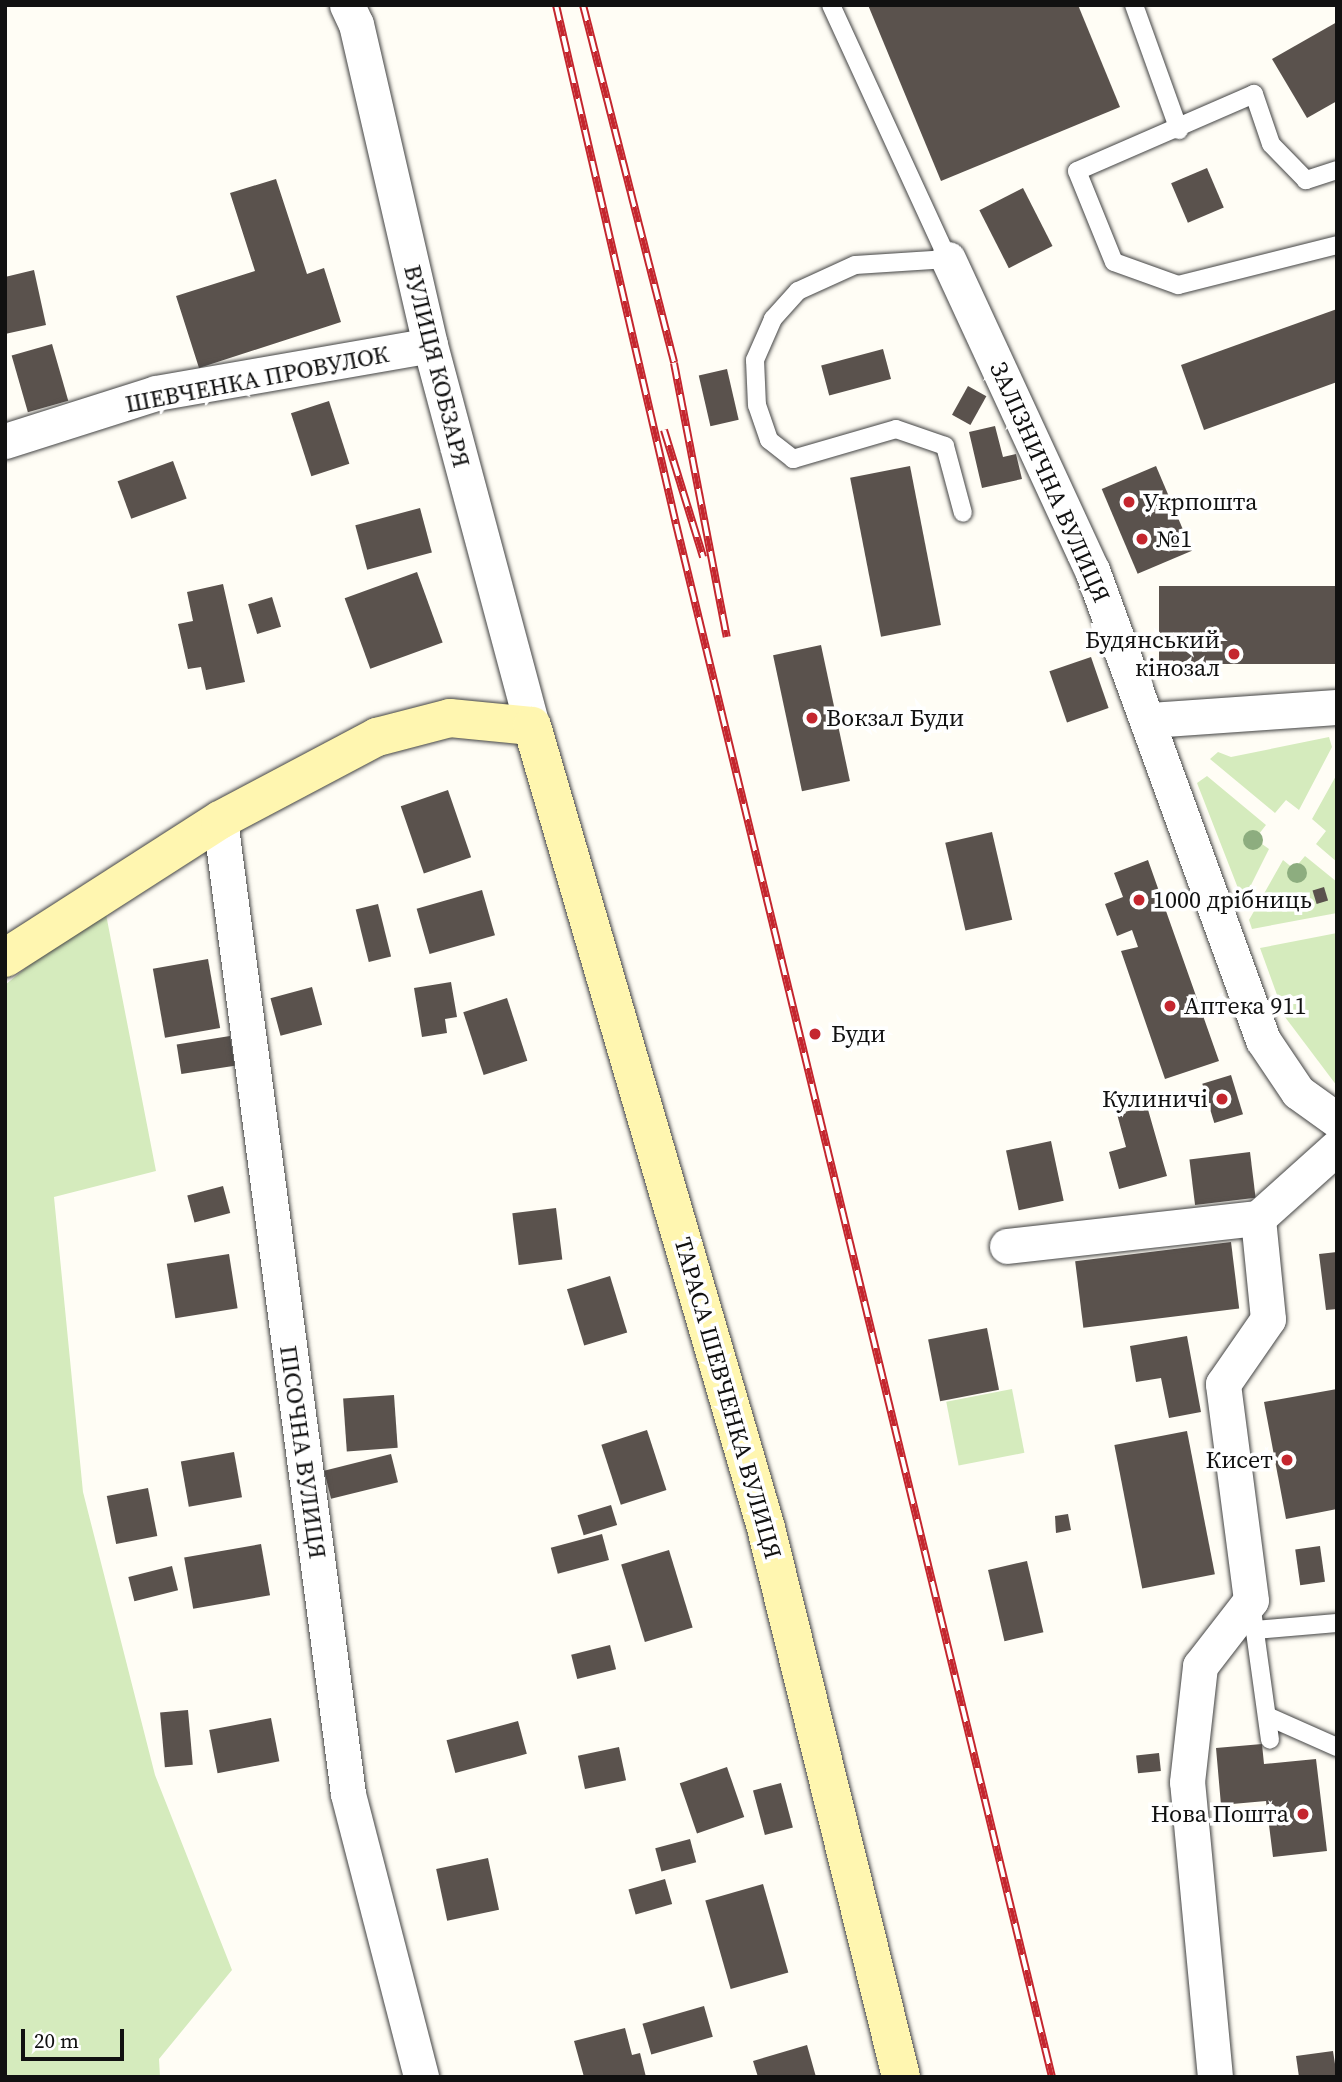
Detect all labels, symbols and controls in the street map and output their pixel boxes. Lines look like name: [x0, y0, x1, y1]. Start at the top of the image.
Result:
street label: ВУЛИЦЯ КОБЗАРЯ: [398, 262, 476, 470]
street label: ШЕВЧЕНКА ПРОВУЛОК: [123, 339, 391, 419]
street label: ЗАЛІЗНИЧНА ВУЛИЦЯ: [984, 357, 1116, 607]
place label: Укрпошта: [1143, 488, 1258, 516]
marker: Укрпошта: [1121, 494, 1137, 510]
place label: №1: [1156, 525, 1192, 553]
marker: №1: [1134, 531, 1150, 547]
place label: Будянський кінозал: [1085, 626, 1220, 682]
marker: Будянський кінозал: [1226, 646, 1242, 662]
place label: Вокзал Буди: [826, 704, 964, 732]
marker: Вокзал Буди: [804, 710, 820, 726]
place label: 1000 дрібниць: [1153, 886, 1312, 914]
marker: 1000 дрібниць: [1131, 892, 1147, 908]
place label: Аптека 911: [1184, 992, 1306, 1020]
marker: Аптека 911: [1162, 998, 1178, 1014]
place label: Буди: [831, 1020, 886, 1048]
marker: Буди: [805, 1024, 825, 1044]
place label: Кулиничі: [1102, 1085, 1208, 1113]
marker: Кулиничі: [1214, 1091, 1230, 1107]
street label: ТАРАСА ШЕВЧЕНКА ВУЛИЦЯ: [668, 1234, 788, 1562]
street label: ПІСОЧНА ВУЛИЦЯ: [274, 1344, 332, 1560]
place label: Кисет: [1205, 1446, 1273, 1474]
marker: Кисет: [1279, 1452, 1295, 1468]
place label: Нова Пошта: [1151, 1800, 1289, 1828]
marker: Нова Пошта: [1295, 1806, 1311, 1822]
scale bar: [24, 2016, 128, 2060]
text: 20 m: [34, 2026, 79, 2055]

